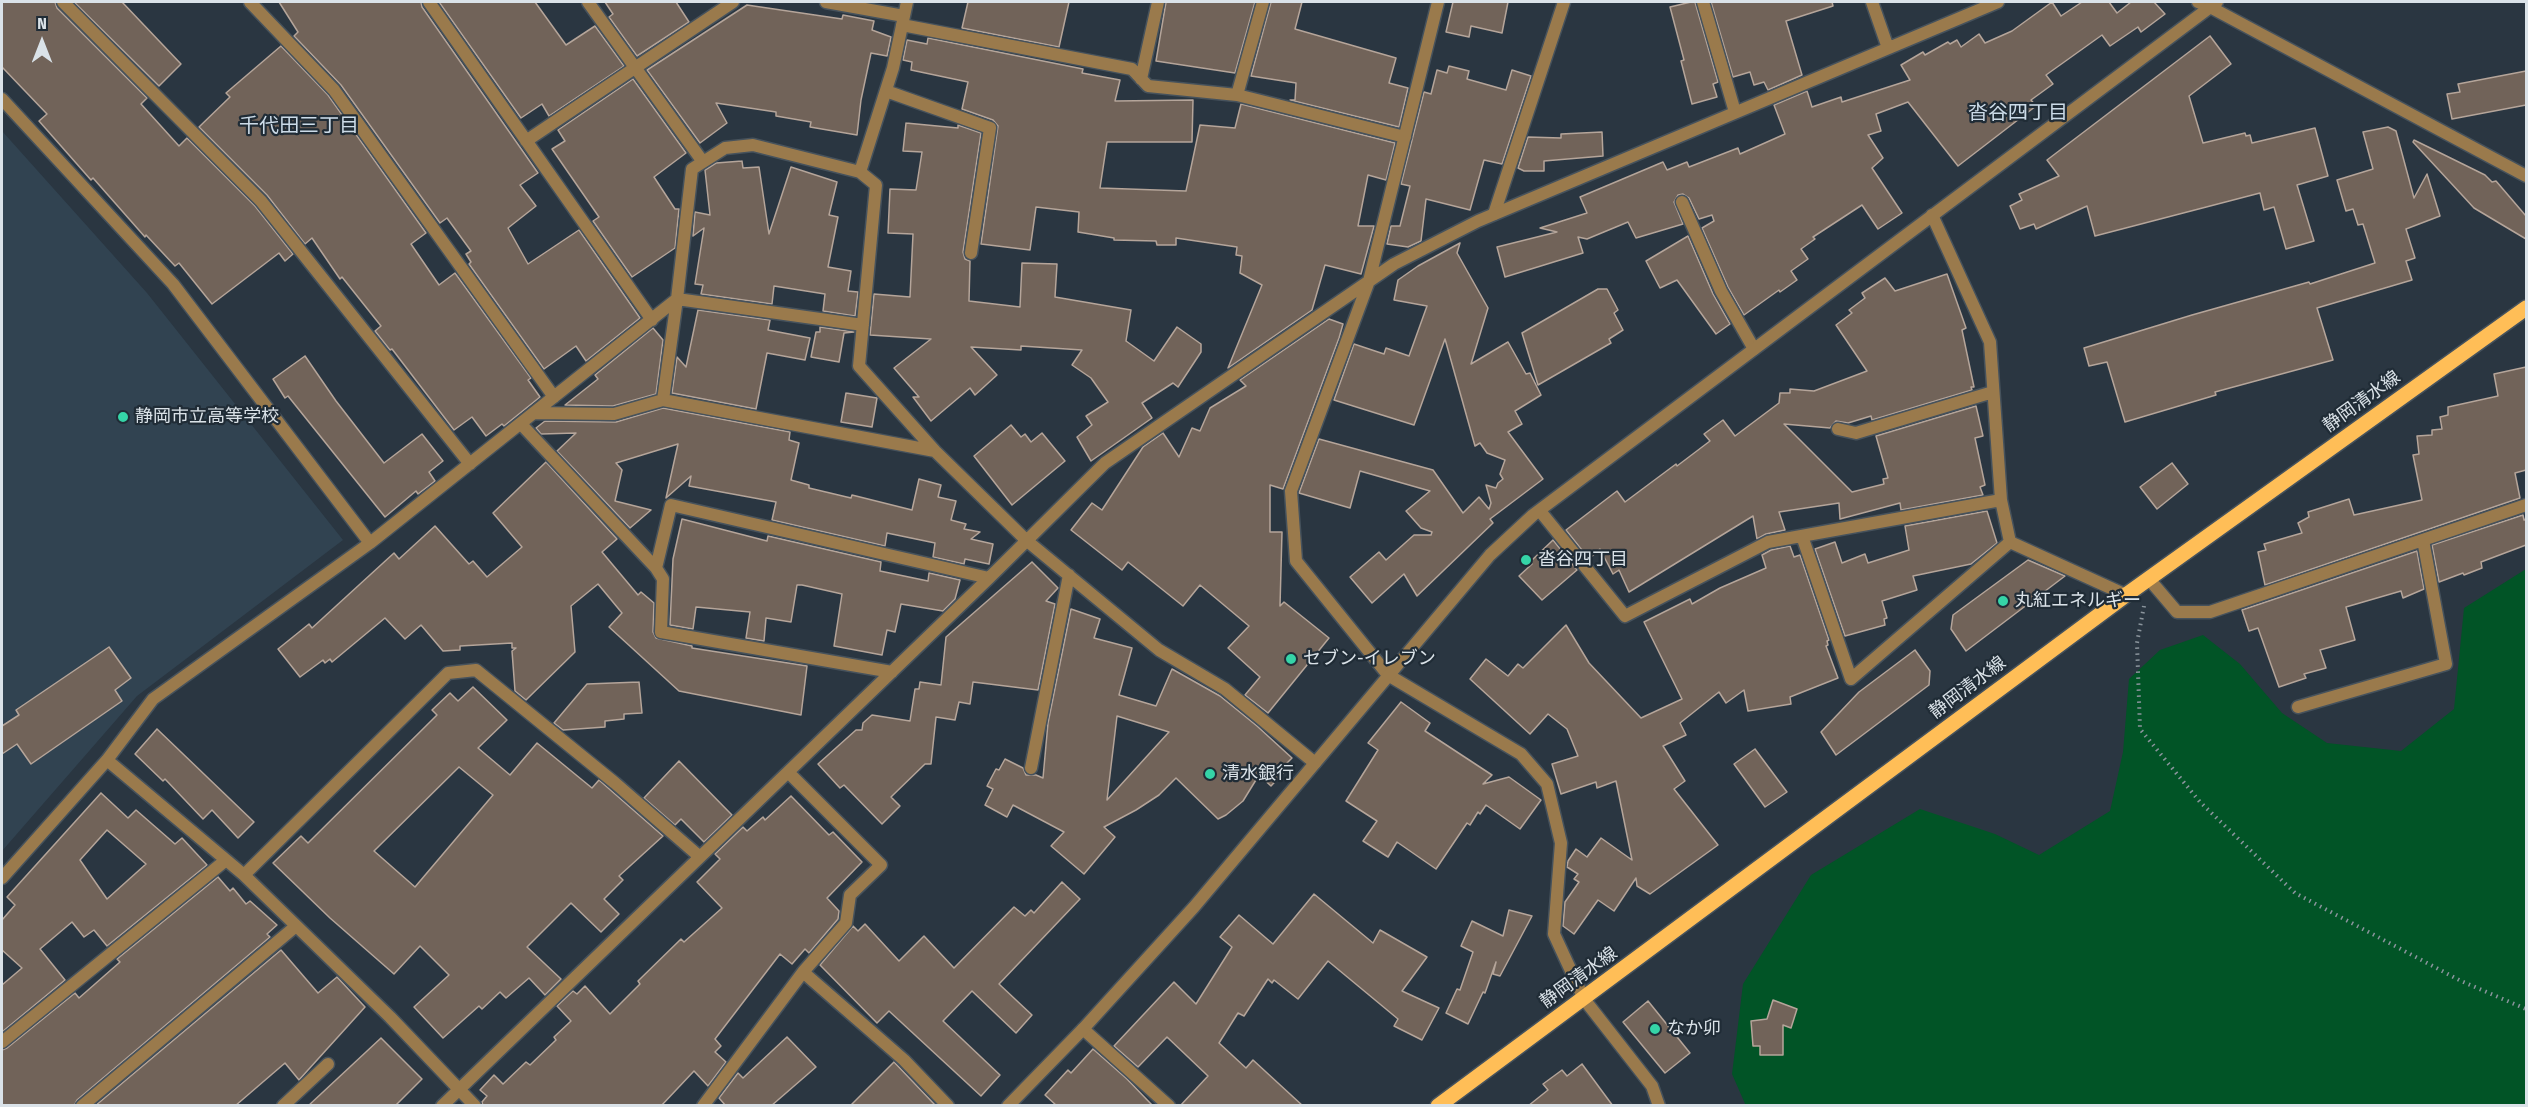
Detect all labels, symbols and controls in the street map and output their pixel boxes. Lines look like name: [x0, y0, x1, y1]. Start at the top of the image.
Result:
north arrow: [12, 12, 72, 72]
text: N: [37, 14, 47, 33]
district label: 沓谷四丁目: [1968, 101, 2068, 125]
district label: 千代田三丁目: [239, 114, 359, 138]
street label: 静岡清水線: [2319, 367, 2405, 437]
place label: 静岡市立高等学校: [135, 406, 279, 428]
marker: 静岡市立高等学校: [116, 410, 130, 424]
place label: 沓谷四丁目: [1538, 549, 1628, 571]
marker: 沓谷四丁目: [1519, 553, 1533, 567]
place label: 丸紅エネルギー: [2015, 590, 2141, 612]
marker: 丸紅エネルギー: [1996, 594, 2010, 608]
place label: セブン-イレブン: [1303, 648, 1436, 670]
marker: セブン-イレブン: [1284, 652, 1298, 666]
street label: 静岡清水線: [1926, 652, 2010, 724]
place label: 清水銀行: [1222, 763, 1294, 785]
marker: 清水銀行: [1203, 767, 1217, 781]
street label: 静岡清水線: [1536, 943, 1622, 1013]
place label: なか卯: [1667, 1018, 1721, 1040]
marker: なか卯: [1648, 1022, 1662, 1036]

